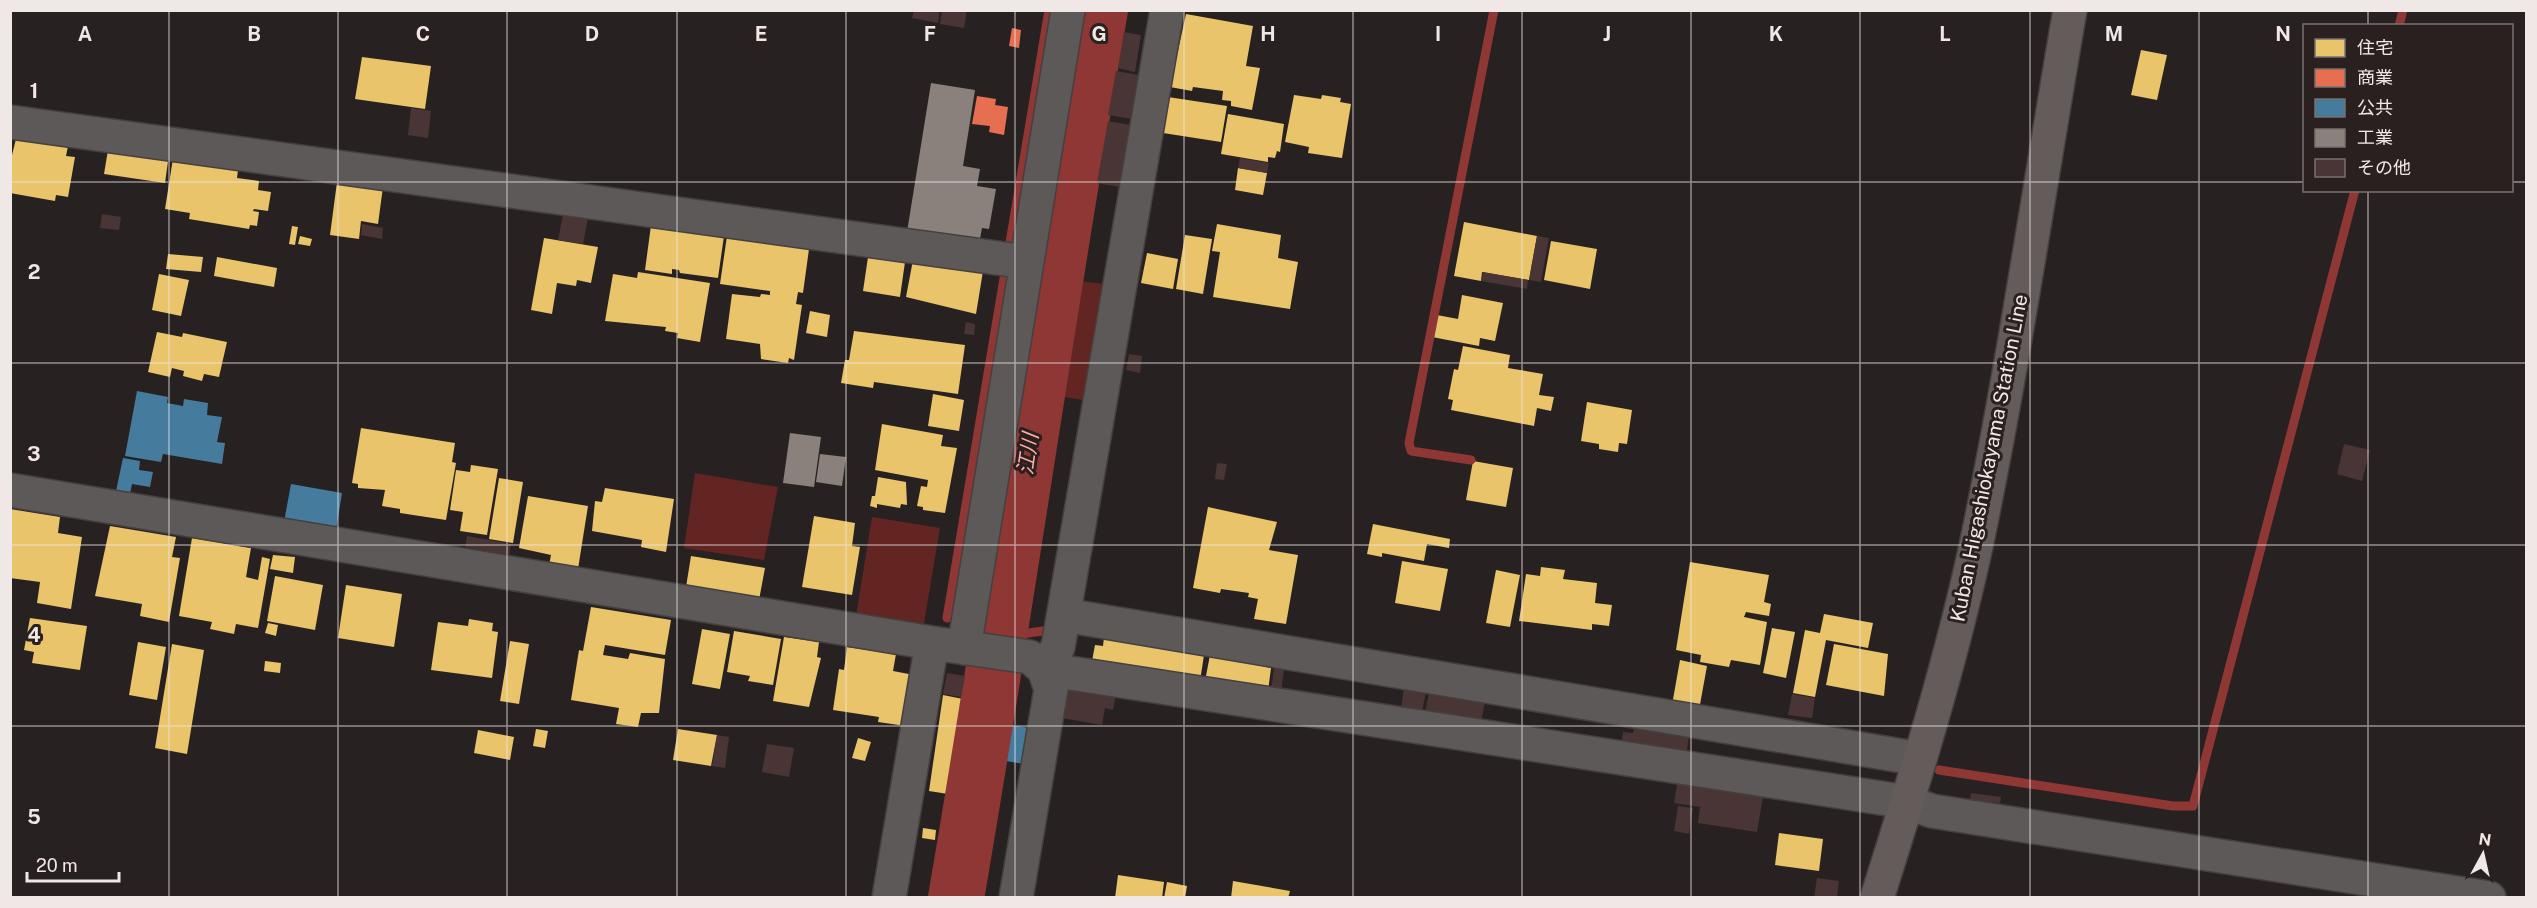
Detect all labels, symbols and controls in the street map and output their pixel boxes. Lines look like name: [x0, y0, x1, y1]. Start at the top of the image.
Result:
text: A: [78, 22, 92, 46]
text: B: [247, 22, 261, 46]
text: C: [416, 22, 430, 46]
text: D: [585, 22, 599, 46]
text: E: [755, 22, 767, 46]
text: F: [924, 22, 936, 46]
text: G: [1091, 22, 1107, 46]
text: H: [1260, 22, 1276, 46]
text: I: [1435, 22, 1441, 46]
text: J: [1603, 22, 1611, 46]
text: K: [1769, 22, 1783, 46]
text: L: [1939, 22, 1951, 46]
text: M: [2105, 22, 2123, 46]
text: N: [2275, 22, 2291, 46]
legend: [2303, 24, 2513, 192]
text: 住宅: [2357, 37, 2393, 58]
text: 商業: [2357, 67, 2393, 88]
text: 1: [30, 79, 38, 103]
text: 公共: [2357, 97, 2393, 118]
text: 工業: [2357, 127, 2393, 148]
text: その他: [2357, 157, 2411, 178]
text: 2: [28, 260, 40, 284]
street label: Kuban Higashiokayama Station Line: [1945, 292, 2033, 624]
water label: 江川: [1012, 429, 1043, 476]
text: 3: [27, 442, 41, 466]
text: 4: [27, 623, 41, 647]
text: 5: [27, 805, 41, 829]
north arrow: [2453, 824, 2513, 884]
text: N: [2477, 829, 2493, 850]
scale bar: [27, 845, 118, 883]
text: 20 m: [36, 855, 78, 876]

